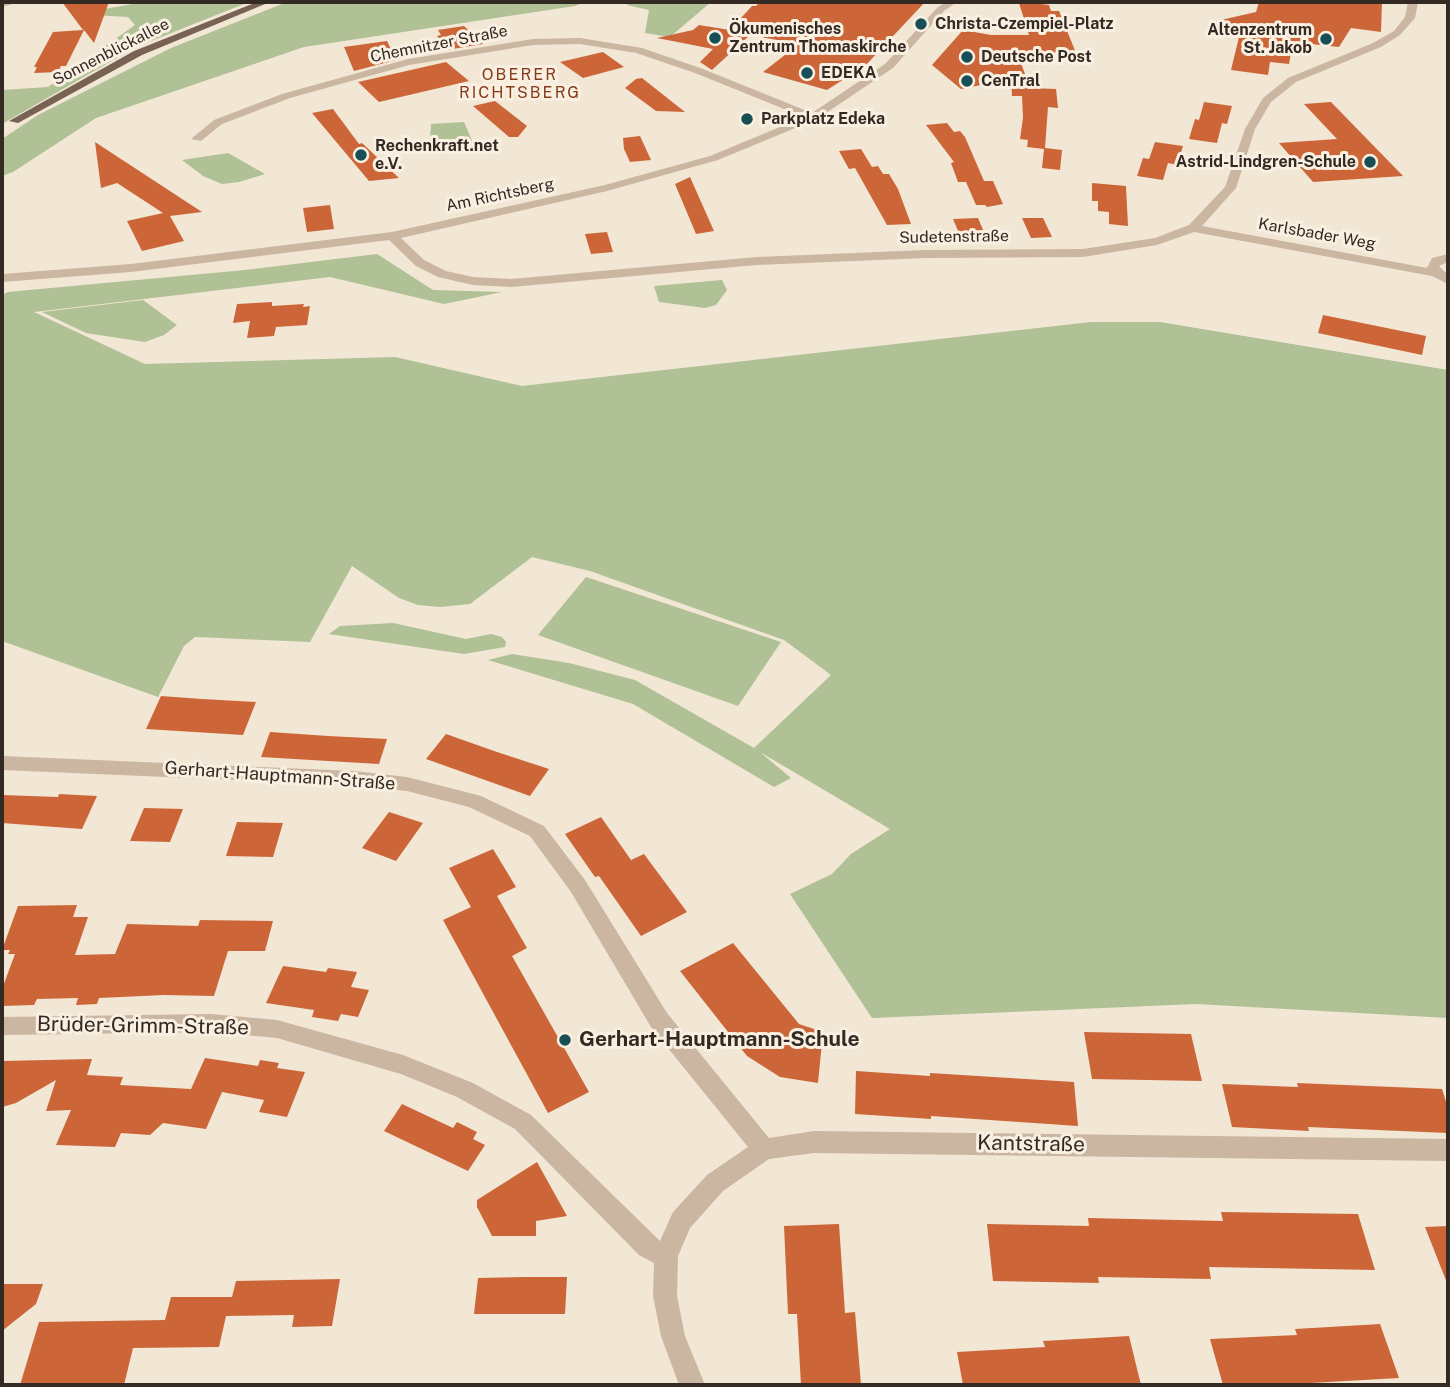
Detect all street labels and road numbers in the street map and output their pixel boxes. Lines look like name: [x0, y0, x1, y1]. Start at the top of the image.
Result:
street label: Sonnenblickallee: [50, 14, 172, 90]
street label: Chemnitzer Straße: [369, 21, 509, 67]
street label: Am Richtsberg: [444, 174, 556, 216]
street label: Karlsbader Weg: [1257, 214, 1377, 254]
street label: Sudetenstraße: [899, 226, 1009, 248]
street label: Gerhart-Hauptmann-Straße: [164, 757, 396, 795]
street label: Brüder-Grimm-Straße: [37, 1012, 249, 1040]
street label: Kantstraße: [977, 1130, 1085, 1158]

